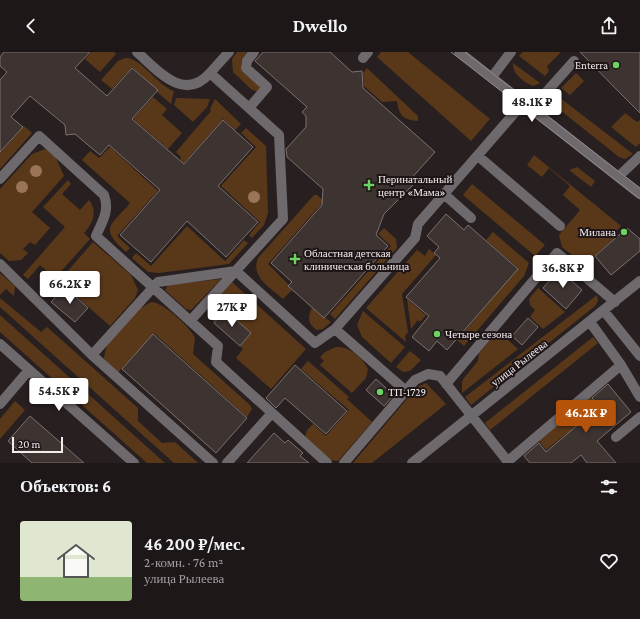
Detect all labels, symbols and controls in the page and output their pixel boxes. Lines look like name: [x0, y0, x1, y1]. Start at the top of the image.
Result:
icon: back: [20, 15, 42, 37]
icon: share: [598, 15, 620, 37]
text: Dwello: [293, 16, 347, 36]
place label: Enterra: [575, 59, 608, 71]
marker: Enterra: [611, 60, 621, 70]
pin: 48.1K ₽: [495, 89, 569, 123]
text: 48.1K ₽: [511, 94, 553, 109]
place label: Перинатальный центр «Мама»: [378, 173, 452, 198]
marker: Перинатальный центр «Мама»: [363, 179, 375, 191]
place label: Милана: [579, 226, 616, 238]
marker: Милана: [619, 227, 629, 237]
place label: Областная детская клиническая больница: [304, 247, 409, 272]
marker: Областная детская клиническая больница: [289, 253, 301, 265]
pin: 36.8K ₽: [526, 255, 600, 289]
text: 36.8K ₽: [542, 260, 584, 275]
pin: 66.2K ₽: [33, 271, 107, 305]
text: 66.2K ₽: [49, 276, 91, 291]
pin: 27K ₽: [204, 294, 260, 328]
text: 27K ₽: [217, 299, 247, 314]
place label: Четыре сезона: [445, 328, 512, 340]
marker: Четыре сезона: [432, 329, 442, 339]
street label: улица Рылеева: [489, 337, 550, 389]
pin: 54.5K ₽: [22, 378, 96, 412]
text: 54.5K ₽: [38, 383, 80, 398]
place label: ТП-1729: [388, 386, 426, 398]
marker: ТП-1729: [375, 387, 385, 397]
pin: 46.2K ₽: [549, 400, 623, 434]
text: 46.2K ₽: [565, 405, 607, 420]
scale bar: [12, 435, 63, 454]
text: 20 m: [18, 438, 40, 450]
icon: filters: [598, 476, 620, 498]
text: Объектов: 6: [20, 477, 111, 496]
text: 46 200 ₽/мес.: [144, 535, 245, 554]
icon: home: [52, 537, 100, 585]
icon: heart: [598, 550, 620, 572]
text: 2-комн. · 76 m²: [144, 555, 223, 570]
text: улица Рылеева: [144, 571, 224, 586]

